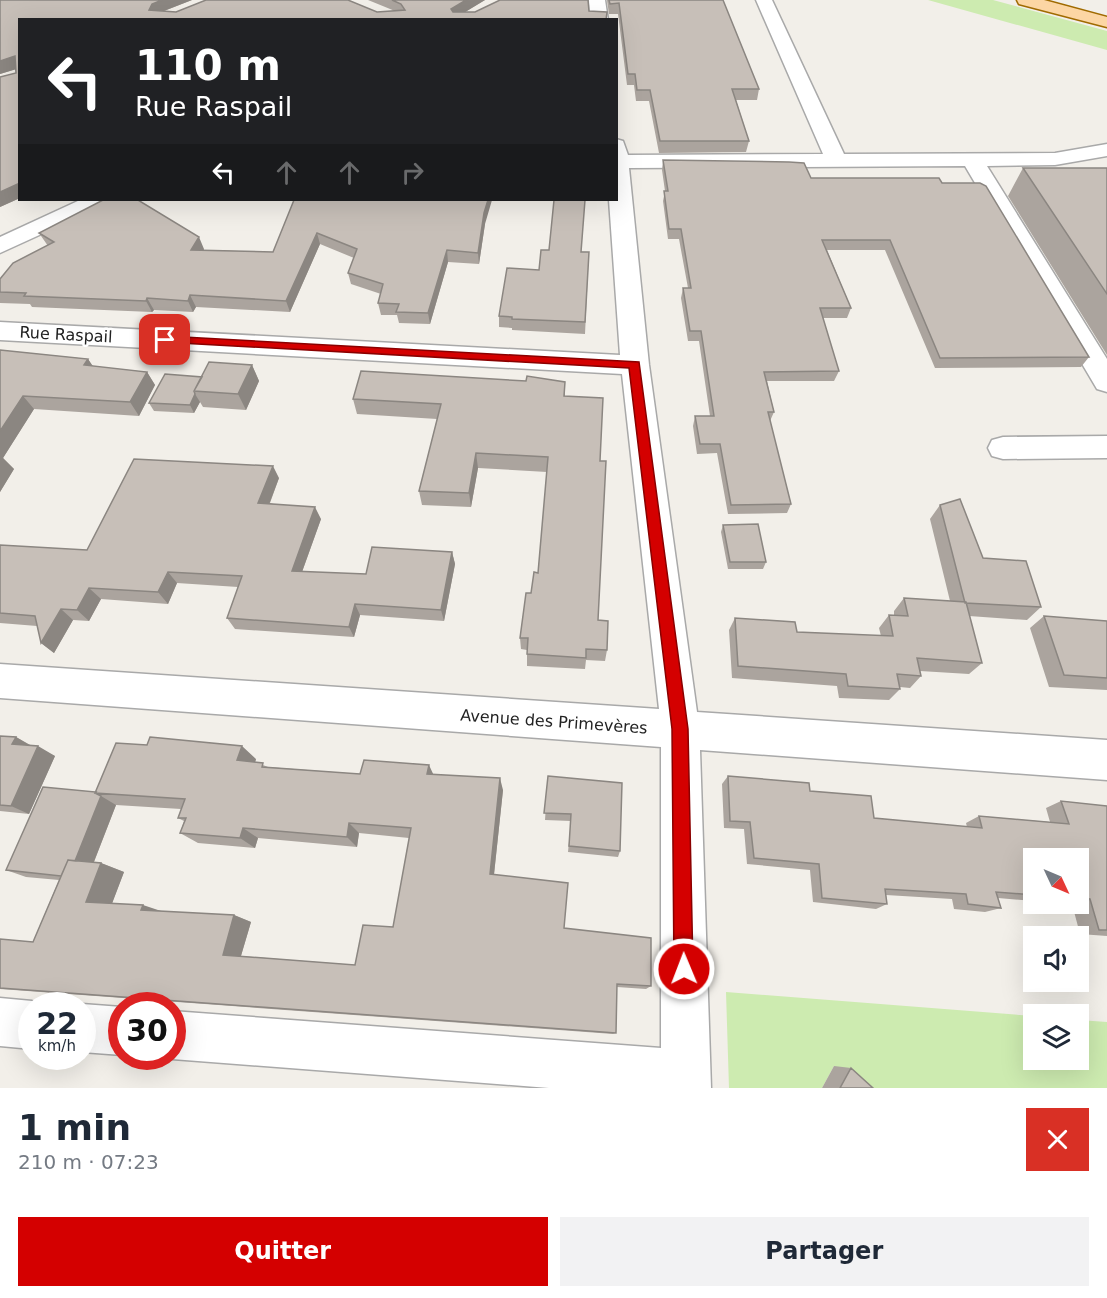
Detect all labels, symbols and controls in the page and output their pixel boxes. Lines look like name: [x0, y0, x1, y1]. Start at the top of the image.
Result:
text: 110 m: [135, 41, 281, 90]
icon: left: [36, 42, 114, 120]
text: Rue Raspail: [135, 91, 292, 122]
icon: left: [207, 156, 240, 189]
icon: ahead: [270, 156, 303, 189]
icon: ahead: [333, 156, 366, 189]
icon: right: [396, 156, 429, 189]
pin: [139, 314, 190, 365]
street label: Rue Raspail: [19, 323, 113, 346]
icon: arrive: [148, 323, 181, 356]
street label: Avenue des Primevères: [460, 705, 648, 738]
north arrow: [1023, 848, 1089, 914]
map controls: [1023, 848, 1089, 1070]
button: sound: [1023, 926, 1089, 992]
position arrow: [652, 937, 716, 1001]
speed limit sign: 30: [108, 992, 186, 1070]
button: layers: [1023, 1004, 1089, 1070]
text: 22: [36, 1006, 78, 1041]
text: km/h: [38, 1037, 76, 1055]
text: 1 min: [18, 1107, 131, 1148]
button: close: [1026, 1108, 1089, 1171]
text: 210 m · 07:23: [18, 1150, 159, 1174]
button: Quitter: [18, 1217, 548, 1286]
button: Partager: [560, 1217, 1089, 1286]

